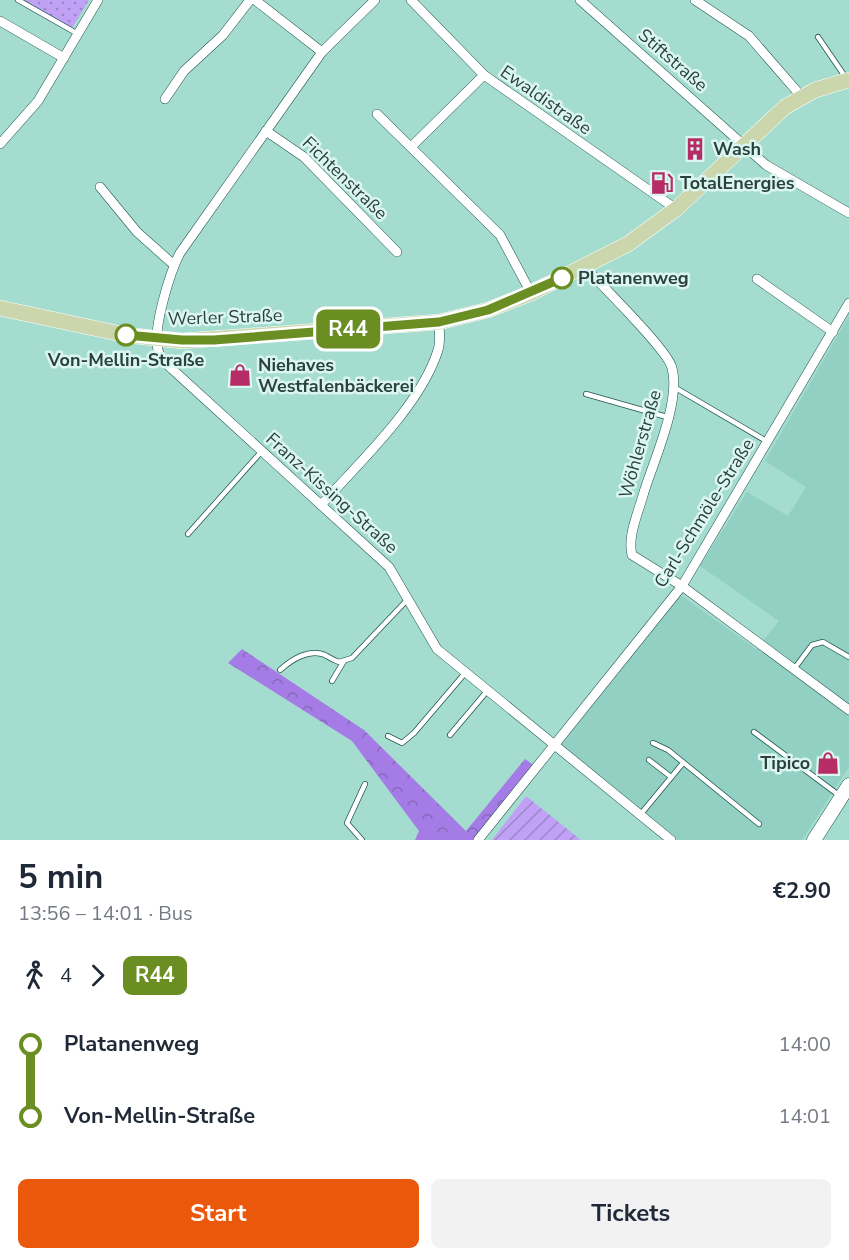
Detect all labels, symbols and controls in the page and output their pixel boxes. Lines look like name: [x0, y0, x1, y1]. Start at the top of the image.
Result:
street label: Stiftstraße: [633, 23, 713, 97]
street label: Ewaldistraße: [496, 60, 596, 140]
street label: Fichtenstraße: [297, 131, 393, 225]
building icon: Wash: [682, 136, 708, 162]
place label: Wash: [713, 137, 761, 161]
fuel station icon: TotalEnergies: [649, 170, 675, 196]
place label: TotalEnergies: [680, 171, 795, 195]
place label: Platanenweg: [578, 266, 689, 290]
marker: Platanenweg: [551, 267, 573, 289]
street label: Werler Straße: [167, 303, 283, 331]
line badge: R44: [314, 310, 382, 348]
text: R44: [328, 315, 368, 343]
marker: Von-Mellin-Straße: [115, 324, 137, 346]
place label: Von-Mellin-Straße: [47, 348, 204, 372]
place label: Niehaves Westfalenbäckerei: [258, 353, 414, 398]
shop icon: Niehaves Westfalenbäckerei: [227, 362, 253, 388]
street label: Wöhlerstraße: [613, 387, 667, 501]
street label: Franz-Kissing-Straße: [261, 427, 403, 559]
street label: Carl-Schmöle-Straße: [648, 434, 760, 592]
shop icon: Tipico: [815, 750, 841, 776]
place label: Tipico: [760, 751, 810, 775]
text: 5 min: [18, 855, 103, 900]
text: €2.90: [773, 876, 831, 906]
text: 13:56 – 14:01 · Bus: [18, 900, 193, 927]
icon: walk: [18, 959, 51, 992]
icon: forward: [81, 959, 114, 992]
text: R44: [135, 961, 175, 989]
text: 4: [60, 962, 72, 989]
text: Platanenweg: [64, 1029, 199, 1059]
text: 14:00: [778, 1031, 831, 1058]
text: Von-Mellin-Straße: [64, 1101, 255, 1131]
text: 14:01: [778, 1103, 831, 1130]
button: Start: [18, 1179, 419, 1248]
button: Tickets: [431, 1179, 831, 1248]

